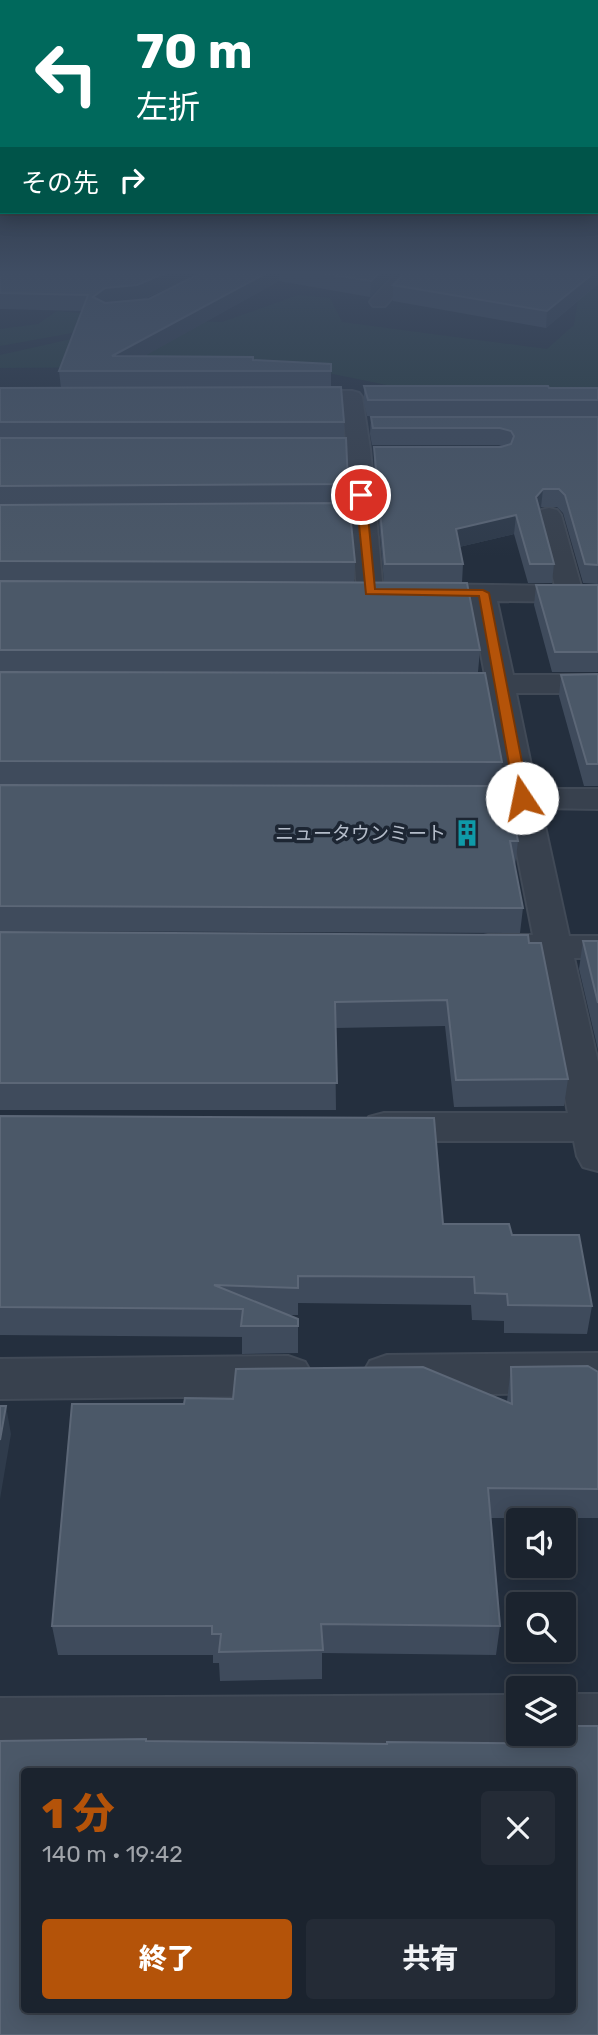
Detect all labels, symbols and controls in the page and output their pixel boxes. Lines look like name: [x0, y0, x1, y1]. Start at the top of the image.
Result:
text: 70 m: [136, 22, 253, 80]
icon: left: [21, 28, 112, 119]
text: 左折: [136, 88, 200, 126]
icon: right: [113, 161, 151, 199]
text: その先: [21, 168, 99, 199]
pin: [331, 465, 391, 525]
icon: arrive: [342, 476, 380, 514]
position arrow: [485, 761, 559, 835]
building icon: ニュータウンミート: [452, 818, 482, 848]
place label: ニュータウンミート: [275, 822, 446, 845]
map controls: [506, 1508, 576, 1746]
button: sound: [506, 1508, 576, 1578]
button: search: [506, 1592, 576, 1662]
button: layers: [506, 1676, 576, 1746]
text: 1 分: [42, 1789, 115, 1839]
button: close: [481, 1791, 555, 1865]
text: 140 m · 19:42: [42, 1840, 183, 1868]
button: 終了: [42, 1919, 292, 1999]
button: 共有: [306, 1919, 555, 1999]

